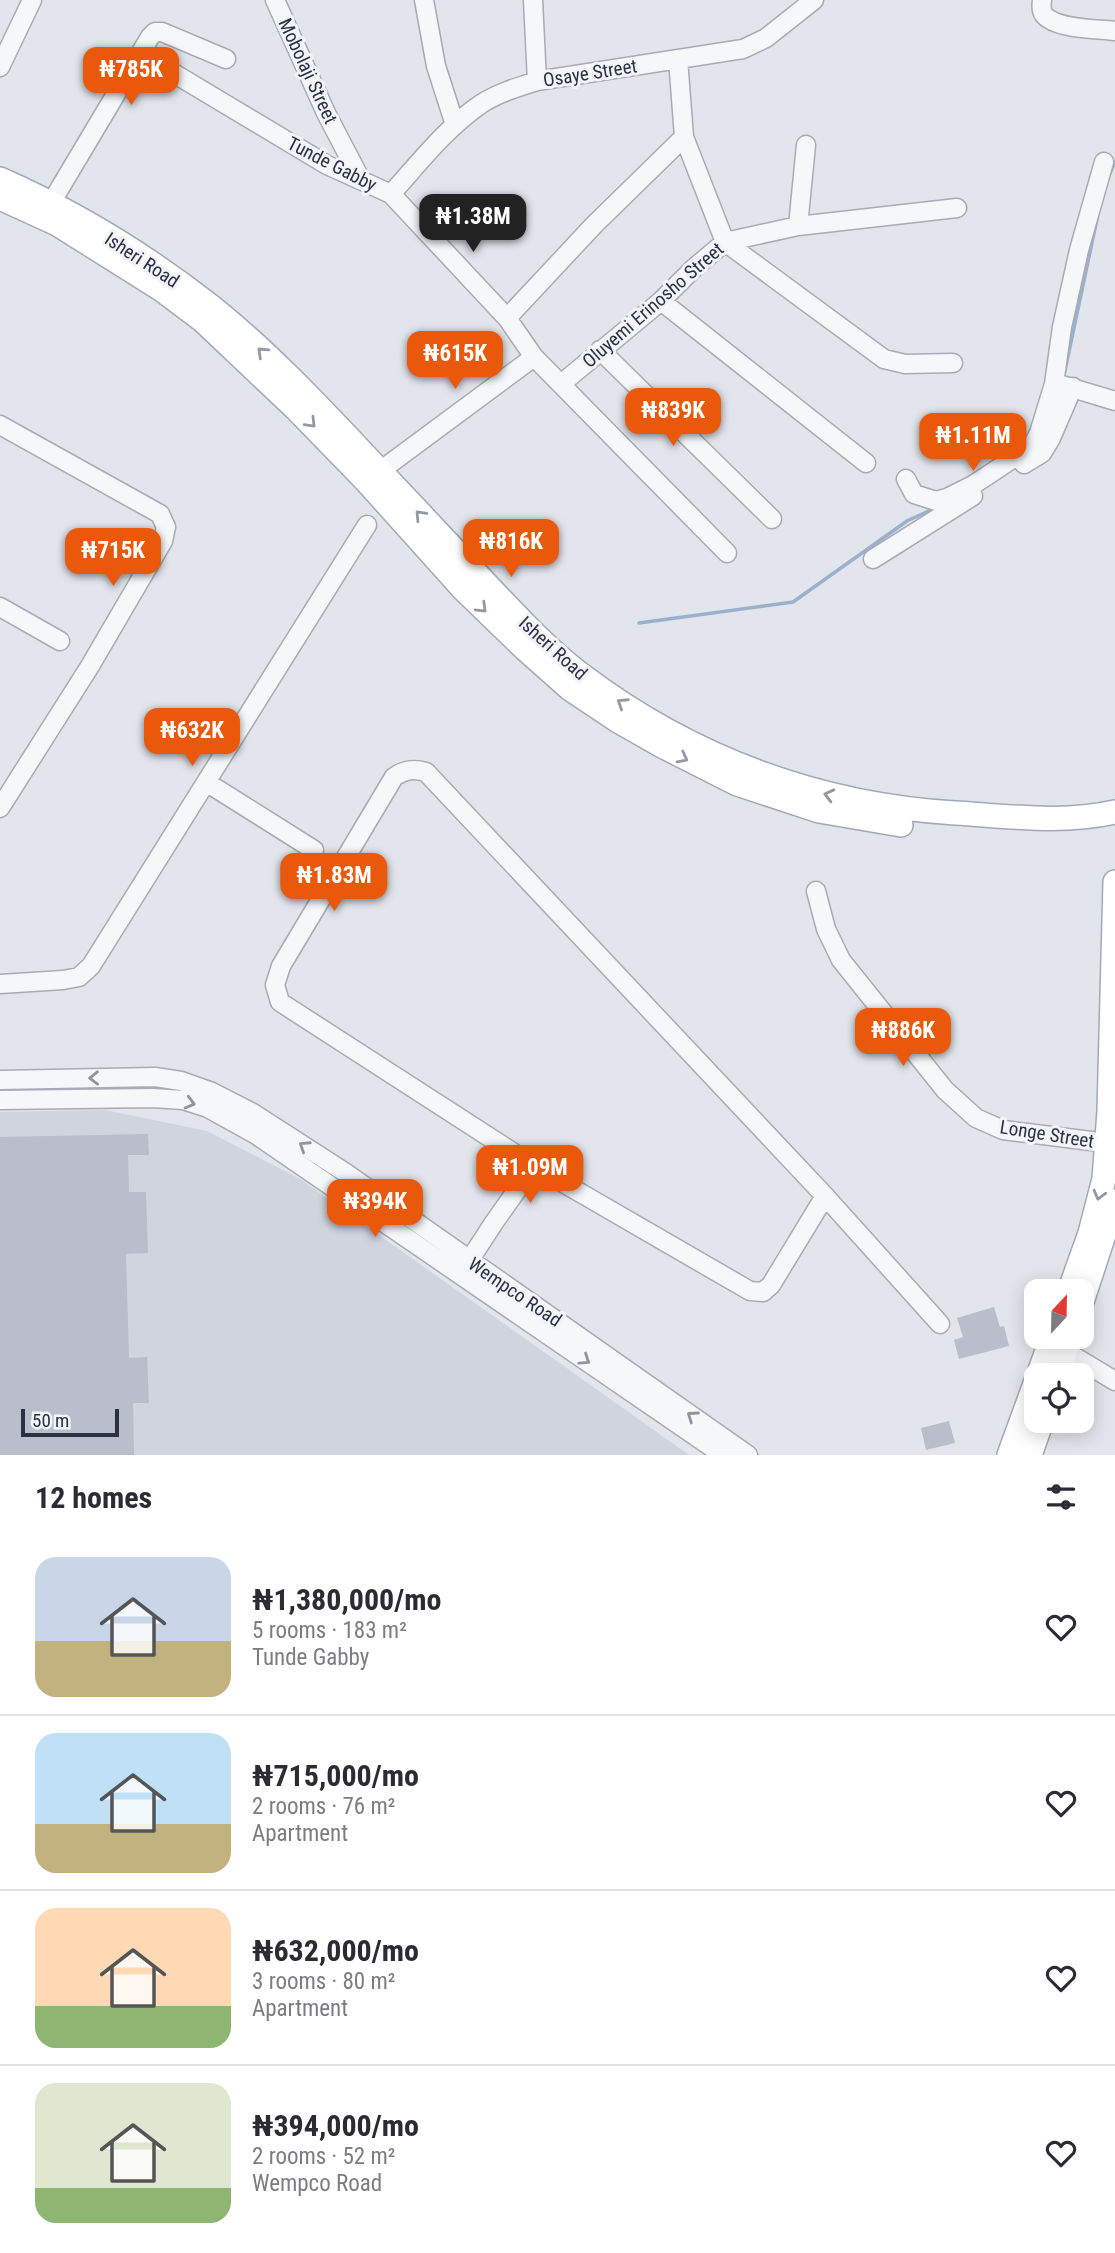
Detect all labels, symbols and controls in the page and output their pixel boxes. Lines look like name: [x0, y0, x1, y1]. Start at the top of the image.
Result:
street label: Mobolaji Street: [274, 15, 342, 127]
pin: ₦785K: [82, 48, 180, 107]
street label: Osaye Street: [541, 54, 639, 92]
text: ₦785K: [99, 56, 163, 83]
street label: Tunde Gabby: [284, 132, 380, 196]
pin: ₦1.38M: [416, 194, 530, 254]
text: ₦1.38M: [435, 203, 511, 230]
street label: Isheri Road: [100, 227, 184, 293]
street label: Oluyemi Erinosho Street: [578, 238, 728, 372]
pin: ₦615K: [406, 332, 504, 391]
text: ₦615K: [423, 340, 487, 367]
one-way arrow: [257, 347, 270, 360]
pin: ₦839K: [624, 388, 722, 448]
text: ₦839K: [641, 397, 705, 424]
pin: ₦1.11M: [916, 414, 1030, 473]
one-way arrow: [302, 415, 315, 428]
text: ₦1.11M: [935, 422, 1011, 449]
one-way arrow: [416, 510, 429, 523]
pin: ₦816K: [462, 520, 560, 579]
pin: ₦715K: [64, 528, 162, 588]
text: ₦816K: [479, 528, 543, 555]
text: ₦715K: [81, 537, 145, 564]
one-way arrow: [474, 599, 487, 612]
street label: Isheri Road: [514, 611, 592, 685]
one-way arrow: [617, 698, 630, 711]
pin: ₦632K: [143, 708, 241, 768]
text: ₦632K: [160, 717, 224, 744]
one-way arrow: [676, 749, 688, 763]
one-way arrow: [823, 789, 835, 803]
pin: ₦1.83M: [277, 853, 391, 913]
text: ₦1.83M: [296, 862, 372, 889]
pin: ₦886K: [854, 1009, 952, 1068]
text: ₦886K: [871, 1017, 935, 1044]
one-way arrow: [88, 1071, 99, 1086]
one-way arrow: [184, 1095, 196, 1109]
street label: Longe Street: [998, 1115, 1096, 1153]
one-way arrow: [299, 1142, 312, 1155]
pin: ₦1.09M: [473, 1146, 587, 1205]
text: ₦1.09M: [492, 1154, 568, 1181]
pin: ₦394K: [326, 1180, 424, 1239]
text: ₦394K: [343, 1188, 407, 1215]
one-way arrow: [1093, 1189, 1107, 1201]
street label: Wempco Road: [464, 1252, 566, 1332]
north arrow: [1024, 1279, 1094, 1349]
map controls: [1024, 1279, 1094, 1433]
one-way arrow: [577, 1352, 590, 1364]
button: locate: [1024, 1363, 1094, 1433]
scale bar: [21, 1406, 119, 1438]
text: 50 m: [32, 1409, 69, 1432]
one-way arrow: [687, 1412, 700, 1424]
icon: filters: [1042, 1478, 1080, 1516]
text: 12 homes: [35, 1480, 152, 1515]
text: ₦1,380,000/mo: [252, 1582, 441, 1617]
icon: home: [91, 1585, 175, 1669]
icon: heart: [1042, 1608, 1080, 1646]
text: 5 rooms · 183 m²: [252, 1617, 407, 1644]
text: Tunde Gabby: [252, 1644, 369, 1671]
text: ₦715,000/mo: [252, 1758, 419, 1793]
icon: home: [91, 1761, 175, 1845]
icon: heart: [1042, 1784, 1080, 1822]
text: 2 rooms · 76 m²: [252, 1793, 395, 1820]
text: Apartment: [252, 1820, 348, 1847]
text: ₦632,000/mo: [252, 1933, 419, 1968]
icon: home: [91, 1936, 175, 2020]
icon: heart: [1042, 1959, 1080, 1997]
text: 3 rooms · 80 m²: [252, 1968, 395, 1995]
text: Apartment: [252, 1995, 348, 2022]
text: ₦394,000/mo: [252, 2108, 419, 2143]
icon: home: [91, 2111, 175, 2195]
icon: heart: [1042, 2134, 1080, 2172]
text: 2 rooms · 52 m²: [252, 2143, 395, 2170]
text: Wempco Road: [252, 2170, 382, 2197]

